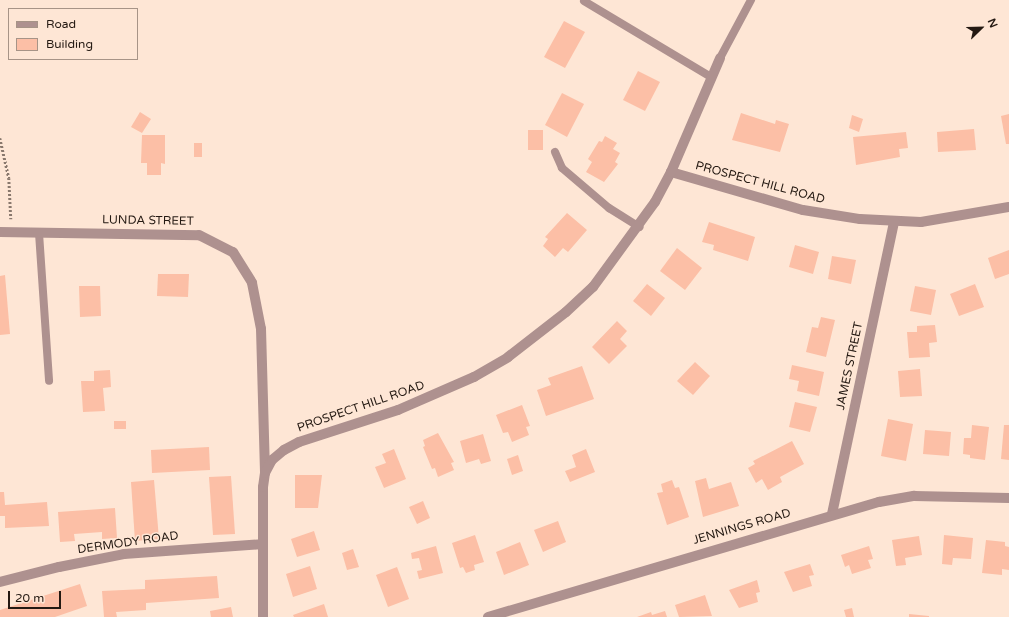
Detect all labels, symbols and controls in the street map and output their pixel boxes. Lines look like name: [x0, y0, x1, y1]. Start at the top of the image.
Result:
legend: [8, 8, 138, 60]
north arrow: [961, 8, 1001, 48]
text: Road: [46, 17, 76, 31]
text: N: [985, 17, 1000, 30]
text: Building: [46, 37, 93, 51]
street label: PROSPECT HILL ROAD: [694, 159, 826, 207]
street label: LUNDA STREET: [102, 213, 194, 229]
street label: JAMES STREET: [834, 321, 866, 411]
street label: PROSPECT HILL ROAD: [295, 378, 427, 436]
street label: JENNINGS ROAD: [691, 506, 793, 548]
street label: DERMODY ROAD: [76, 529, 180, 557]
scale bar: [10, 583, 63, 609]
text: 20 m: [15, 591, 44, 605]

